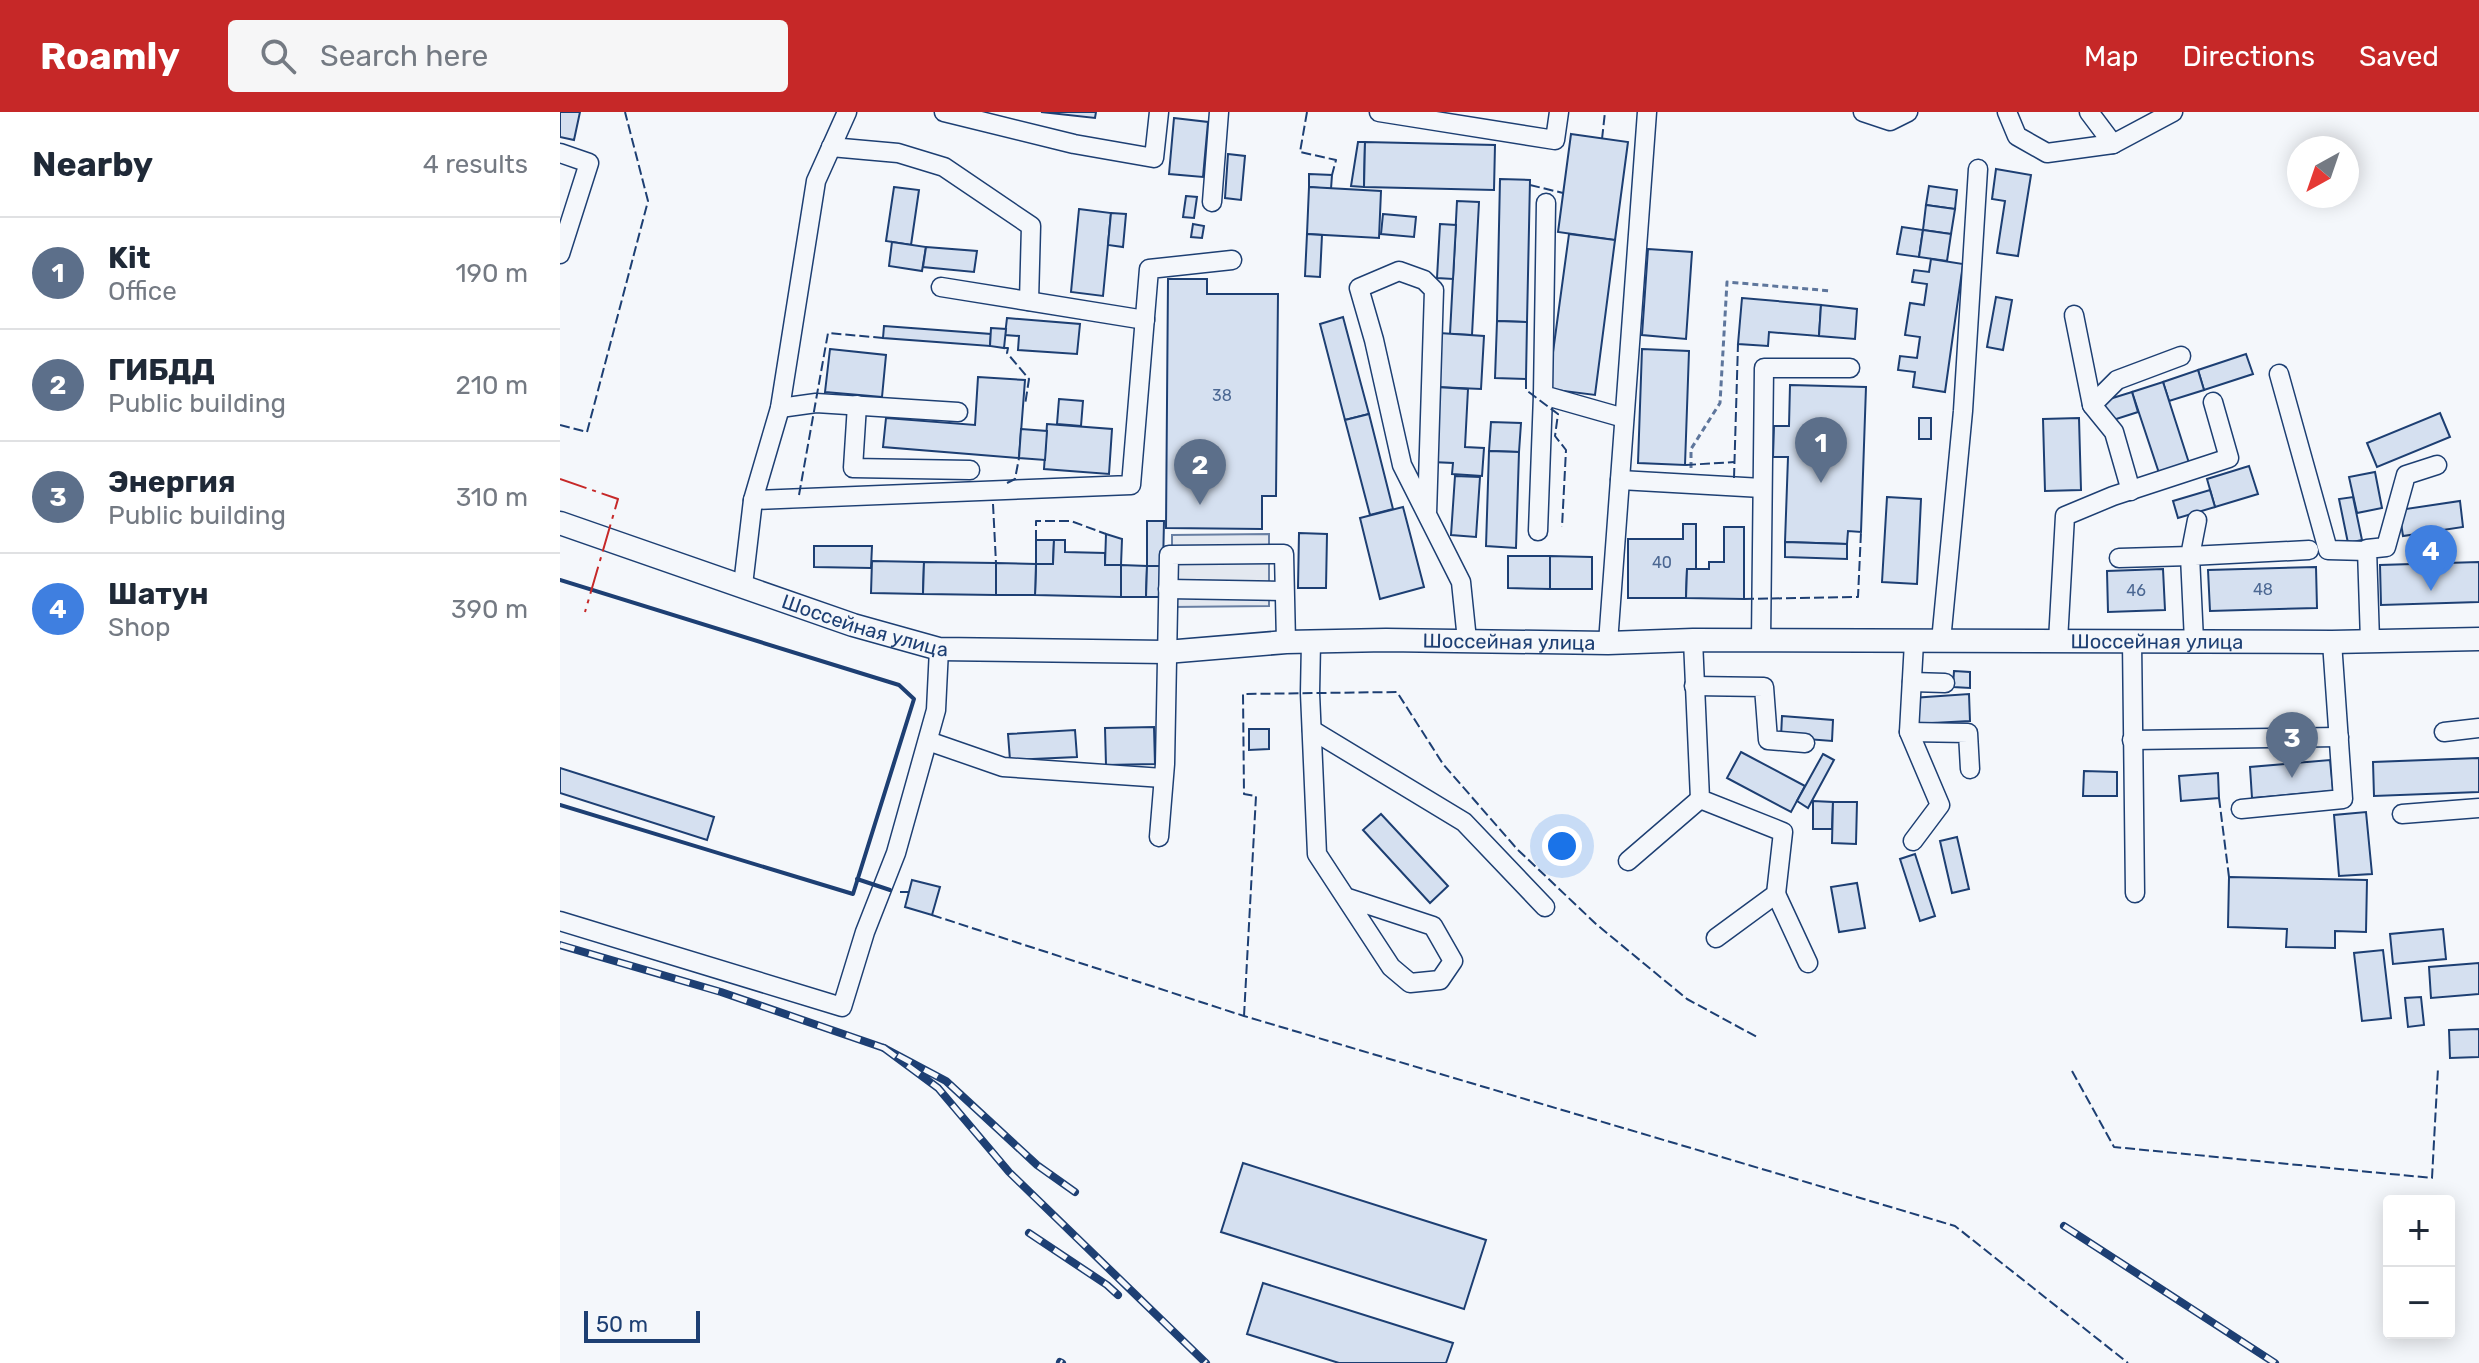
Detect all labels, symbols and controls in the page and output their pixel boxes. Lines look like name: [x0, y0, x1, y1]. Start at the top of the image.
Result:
search box: [228, 20, 788, 92]
text: Roamly: [40, 33, 180, 79]
icon: search: [256, 34, 300, 78]
text: Search here: [320, 38, 488, 74]
text: Map: [2084, 40, 2138, 73]
text: Directions: [2182, 40, 2315, 73]
text: Saved: [2359, 40, 2439, 73]
north arrow: [2287, 136, 2359, 208]
text: Nearby: [32, 144, 153, 185]
text: 4 results: [423, 149, 528, 180]
text: Kit: [108, 240, 150, 276]
text: 1: [52, 258, 64, 289]
text: 190 m: [455, 258, 528, 289]
text: Office: [108, 276, 177, 307]
text: ГИБДД: [108, 352, 215, 388]
text: 2: [50, 370, 66, 401]
text: 210 m: [456, 370, 528, 401]
house number: 38: [1212, 386, 1232, 405]
text: Public building: [108, 388, 286, 419]
pin: 1: [1795, 417, 1847, 483]
pin: 2: [1174, 439, 1226, 505]
text: Энергия: [108, 464, 236, 500]
text: 3: [49, 482, 67, 513]
text: 310 m: [456, 482, 528, 513]
text: Public building: [108, 500, 286, 531]
pin: 4: [2405, 525, 2457, 591]
house number: 40: [1652, 553, 1672, 572]
text: Шатун: [108, 576, 209, 612]
house number: 48: [2253, 580, 2273, 599]
house number: 46: [2126, 581, 2146, 600]
street label: Шоссейная улица: [779, 589, 948, 661]
text: 4: [49, 594, 67, 625]
text: 390 m: [451, 594, 528, 625]
text: Shop: [108, 612, 170, 643]
street label: Шоссейная улица: [1422, 628, 1596, 655]
street label: Шоссейная улица: [2071, 629, 2243, 654]
pin: 3: [2266, 712, 2318, 778]
your location: [1542, 826, 1582, 866]
map controls: [2383, 1195, 2455, 1339]
button: +: [2383, 1195, 2455, 1267]
button: −: [2383, 1267, 2455, 1339]
scale bar: [584, 1307, 700, 1343]
text: 50 m: [596, 1311, 648, 1338]

